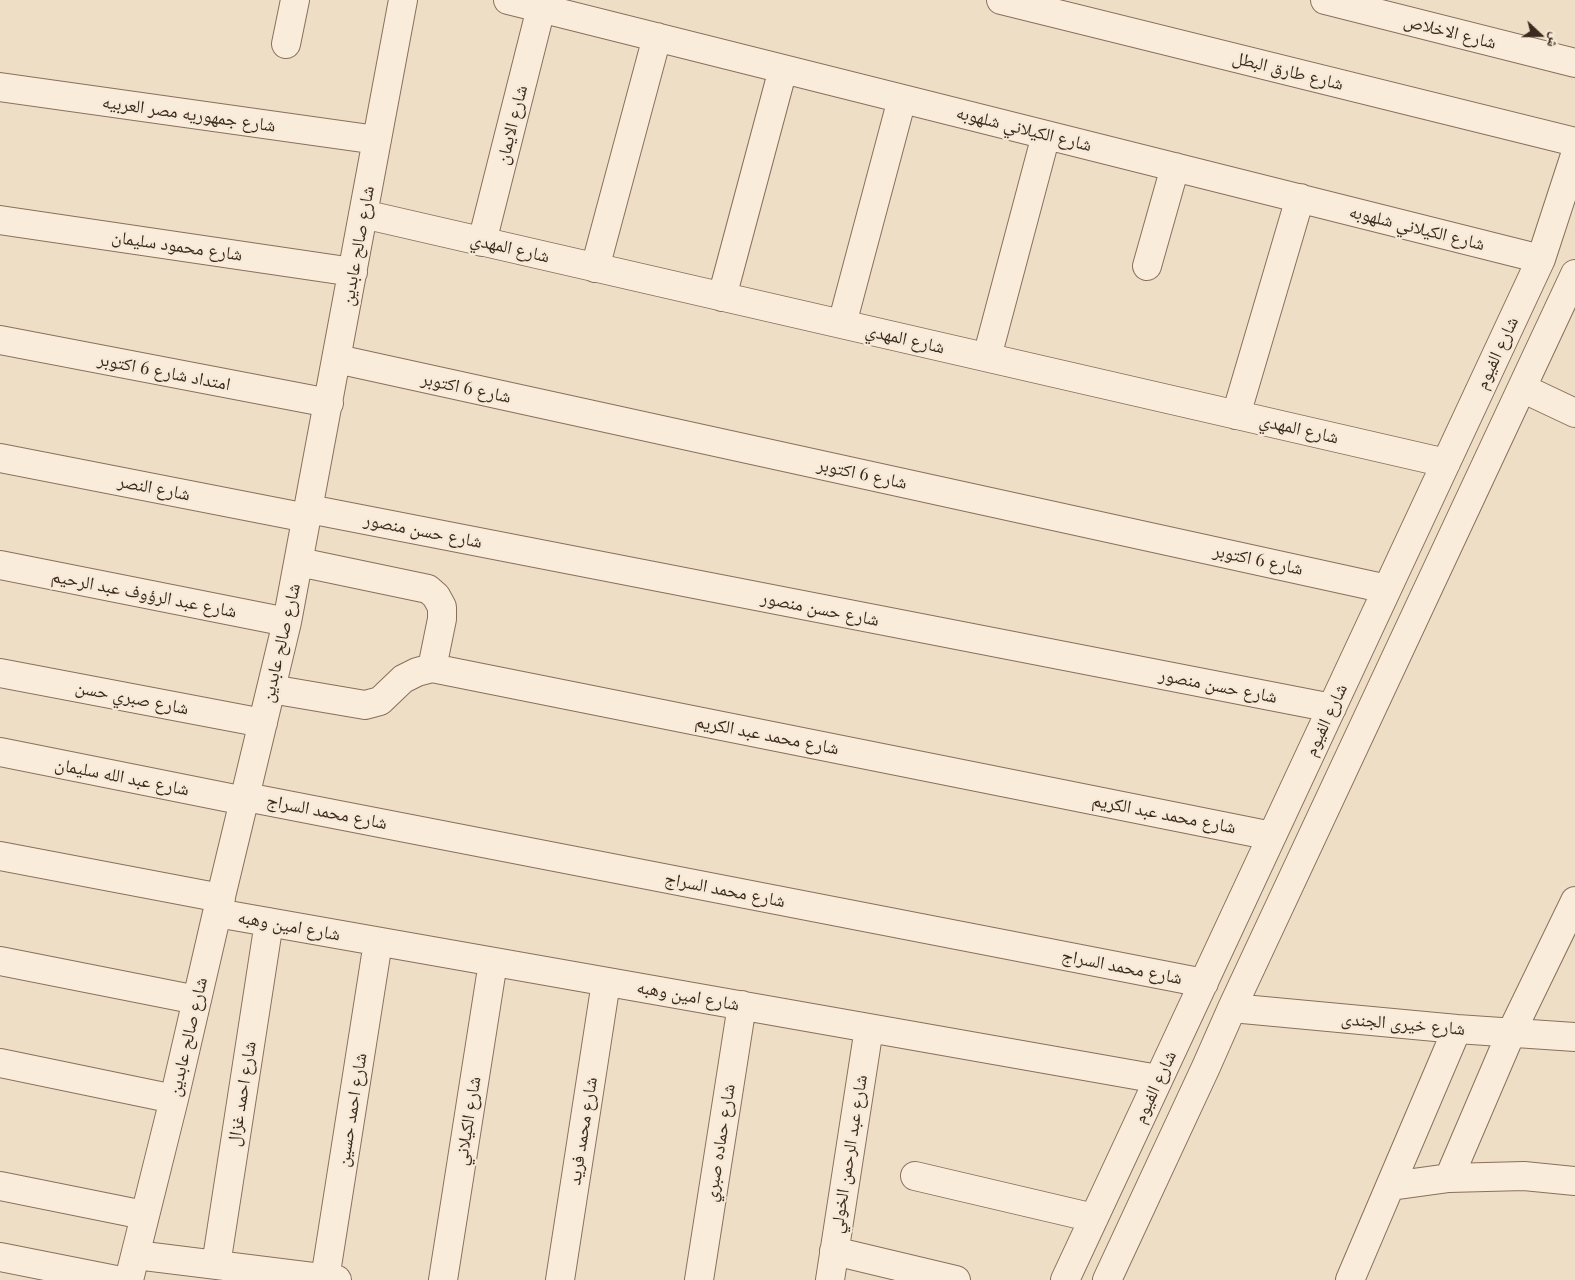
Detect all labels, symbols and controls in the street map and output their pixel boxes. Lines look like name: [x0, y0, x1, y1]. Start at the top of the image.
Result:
street label: شارع الاخلاص: [1402, 10, 1498, 54]
north arrow: [1515, 10, 1565, 60]
text: ش: [1543, 30, 1566, 51]
street label: شارع طارق البطل: [1230, 47, 1346, 95]
street label: شارع الايمان: [492, 83, 532, 167]
street label: شارع جمهوريه مصر العربيه: [101, 91, 277, 137]
street label: شارع الكيلاني شلهوبه: [954, 102, 1094, 156]
street label: شارع صالح عابدين: [337, 184, 379, 308]
street label: شارع الكيلاني شلهوبه: [1347, 201, 1487, 255]
street label: شارع محمود سليمان: [110, 226, 244, 266]
street label: شارع المهدي: [468, 228, 552, 268]
street label: شارع الفيوم: [1471, 313, 1523, 393]
street label: شارع المهدي: [863, 319, 947, 359]
street label: امتداد شارع 6 اكتوبر: [96, 349, 232, 395]
street label: شارع 6 اكتوبر: [419, 368, 513, 408]
street label: شارع المهدي: [1257, 409, 1341, 449]
street label: شارع 6 اكتوبر: [815, 454, 909, 494]
street label: شارع النصر: [116, 470, 192, 506]
street label: شارع حسن منصور: [362, 509, 484, 553]
street label: شارع 6 اكتوبر: [1211, 540, 1305, 580]
street label: شارع عبد الرؤوف عبد الرحيم: [50, 565, 238, 623]
street label: شارع صالح عابدين: [257, 581, 305, 705]
street label: شارع حسن منصور: [759, 587, 881, 631]
street label: شارع حسن منصور: [1157, 664, 1279, 708]
street label: شارع صبري حسن: [74, 676, 190, 720]
street label: شارع الفيوم: [1300, 680, 1352, 760]
street label: شارع محمد عبد الكريم: [693, 710, 841, 760]
street label: شارع عبد الله سليمان: [53, 753, 191, 801]
street label: شارع محمد عبد الكريم: [1090, 789, 1238, 839]
street label: شارع محمد السراج: [265, 790, 389, 834]
street label: شارع محمد السراج: [663, 868, 787, 912]
street label: شارع امين وهبه: [236, 906, 342, 946]
street label: شارع محمد السراج: [1060, 945, 1184, 989]
street label: شارع صالح عابدين: [164, 975, 212, 1099]
street label: شارع امين وهبه: [635, 976, 741, 1016]
street label: شارع خيرى الجندى: [1340, 1008, 1466, 1040]
street label: شارع احمد غزال: [223, 1040, 261, 1148]
street label: شارع الفيوم: [1129, 1047, 1181, 1127]
street label: شارع احمد حسين: [332, 1051, 372, 1169]
street label: شارع عبد الرحمن الخولي: [826, 1073, 872, 1235]
street label: شارع الكيلاني: [450, 1075, 486, 1167]
street label: شارع محمد فريد: [564, 1076, 602, 1186]
street label: شارع حماده صبري: [700, 1082, 740, 1204]

